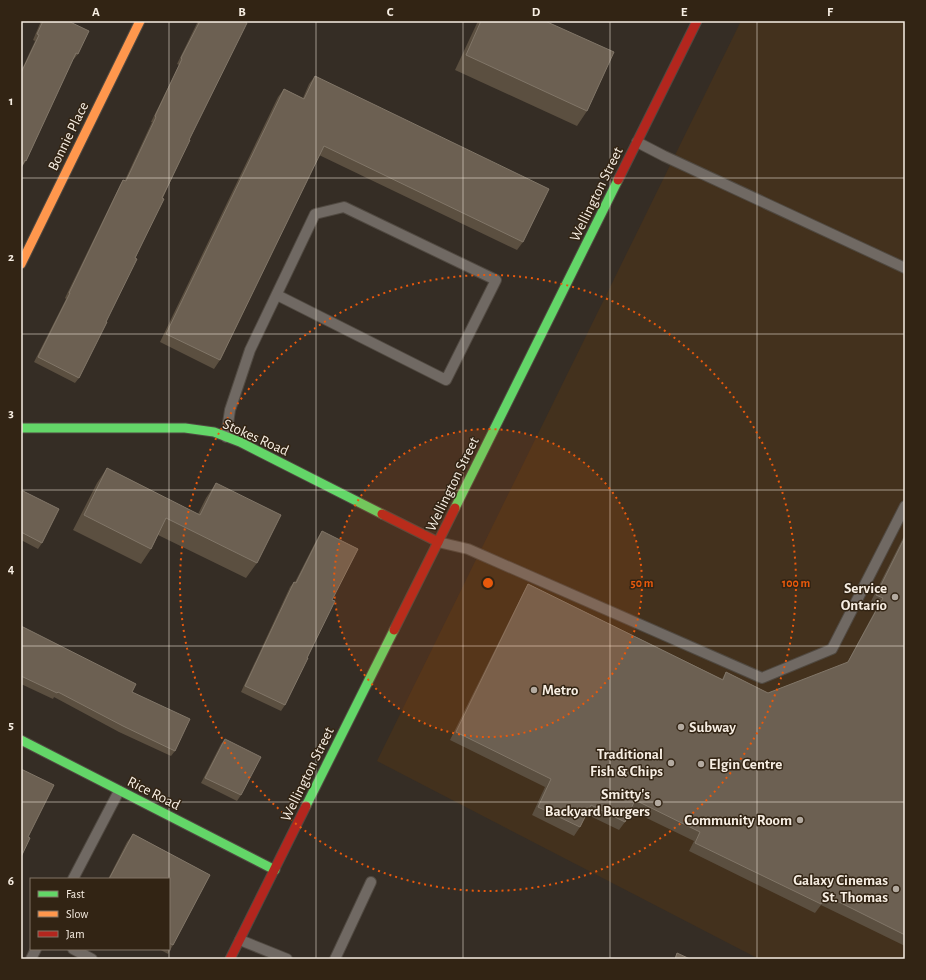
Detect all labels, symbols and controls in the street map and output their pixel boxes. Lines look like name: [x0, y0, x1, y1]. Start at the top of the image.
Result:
text: A: [92, 6, 100, 19]
text: B: [238, 6, 246, 19]
text: C: [387, 6, 394, 19]
text: D: [532, 6, 541, 19]
text: E: [681, 6, 688, 19]
text: F: [827, 6, 834, 19]
text: 1: [9, 95, 13, 108]
street label: Bonnie Place: [45, 99, 92, 173]
street label: Wellington Street: [567, 144, 626, 244]
text: 2: [8, 251, 14, 264]
text: 3: [8, 407, 14, 420]
street label: Stokes Road: [221, 416, 291, 459]
street label: Wellington Street: [423, 434, 482, 534]
text: 4: [8, 563, 15, 576]
centre of rings: [481, 576, 495, 590]
text: 50 m: [631, 577, 654, 589]
text: 100 m: [782, 577, 810, 589]
place label: Service Ontario: [841, 581, 887, 613]
marker: Service Ontario: [890, 592, 900, 602]
place label: Metro: [542, 683, 579, 698]
marker: Metro: [529, 685, 539, 695]
text: 5: [8, 719, 14, 732]
place label: Subway: [689, 720, 736, 735]
marker: Subway: [676, 722, 686, 732]
street label: Wellington Street: [278, 724, 337, 824]
place label: Traditional Fish & Chips: [590, 747, 663, 779]
place label: Elgin Centre: [709, 757, 782, 772]
marker: Traditional Fish & Chips: [666, 758, 676, 768]
marker: Elgin Centre: [696, 759, 706, 769]
street label: Rice Road: [125, 774, 183, 813]
place label: Smitty's Backyard Burgers: [545, 787, 650, 819]
marker: Smitty's Backyard Burgers: [653, 798, 663, 808]
place label: Community Room: [684, 813, 792, 828]
marker: Community Room: [795, 815, 805, 825]
place label: Galaxy Cinemas St. Thomas: [793, 873, 888, 905]
text: 6: [8, 875, 14, 888]
legend: [30, 878, 170, 950]
marker: Galaxy Cinemas St. Thomas: [891, 884, 901, 894]
text: Fast: [66, 888, 85, 900]
text: Slow: [66, 908, 88, 920]
text: Jam: [66, 928, 85, 940]

